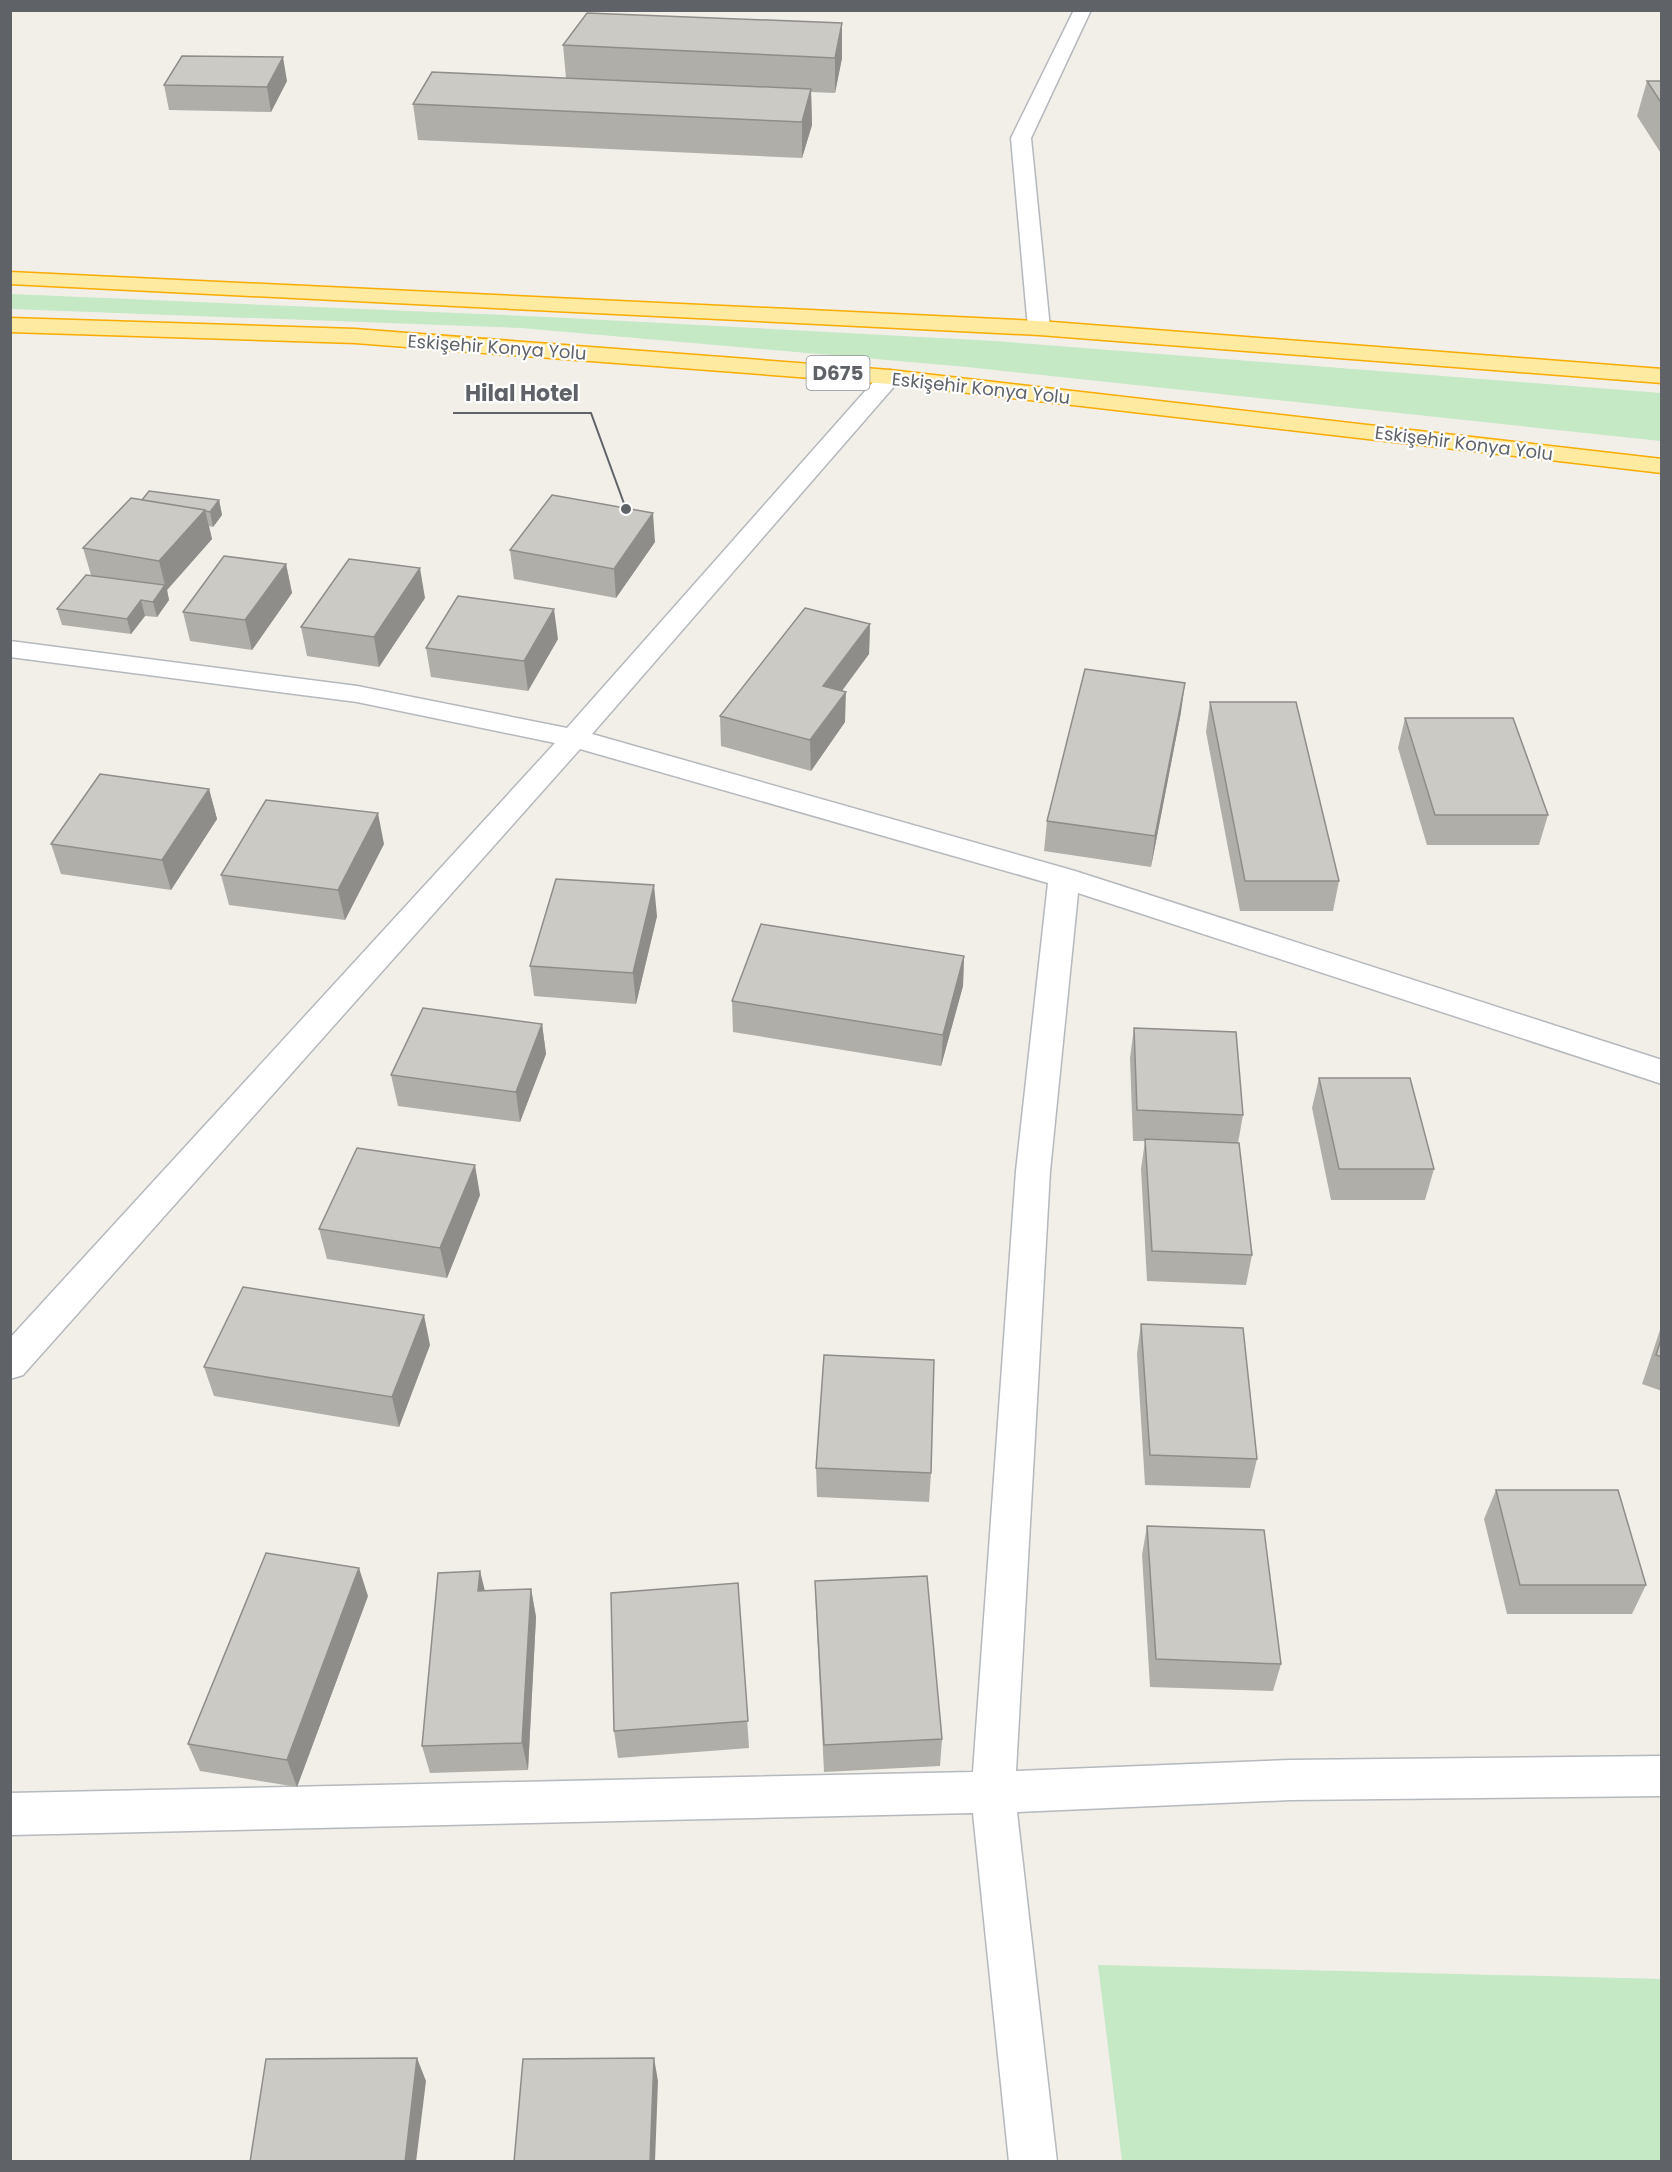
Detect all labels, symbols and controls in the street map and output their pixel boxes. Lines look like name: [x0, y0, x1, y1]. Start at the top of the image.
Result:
street label: Eskişehir Konya Yolu: [407, 328, 587, 366]
road number: D675: [806, 356, 870, 390]
street label: Eskişehir Konya Yolu: [891, 366, 1071, 410]
callout: Hilal Hotel: [453, 373, 591, 413]
text: Hilal Hotel: [465, 378, 579, 409]
street label: Eskişehir Konya Yolu: [1374, 420, 1554, 466]

